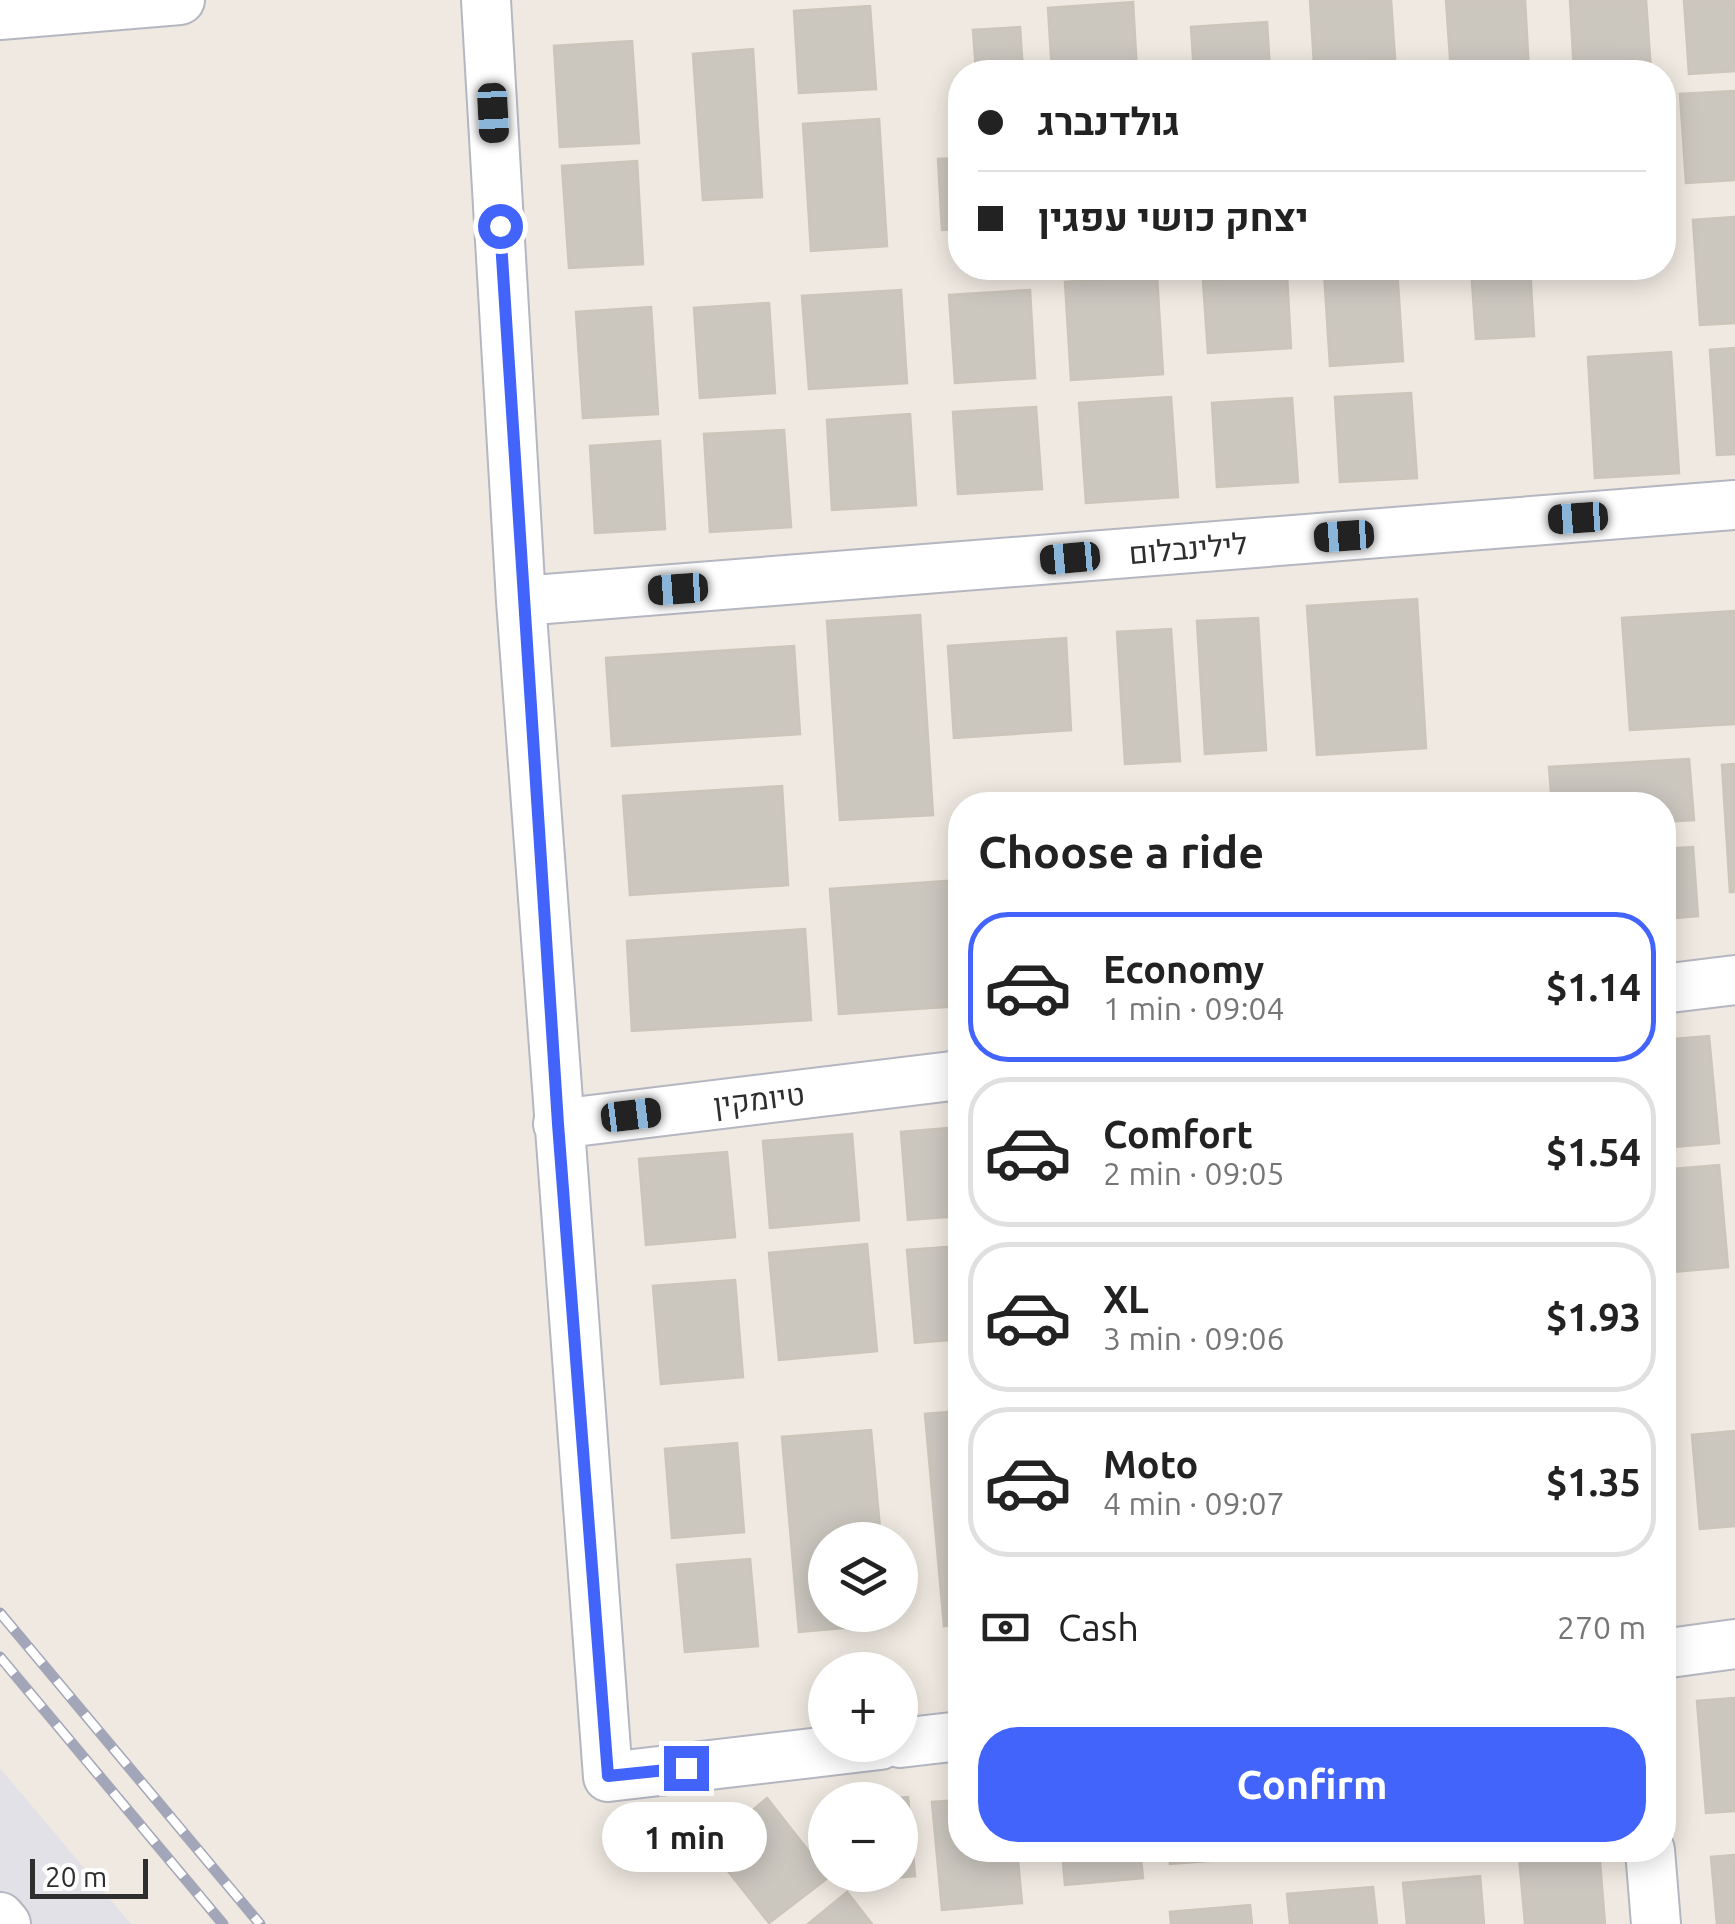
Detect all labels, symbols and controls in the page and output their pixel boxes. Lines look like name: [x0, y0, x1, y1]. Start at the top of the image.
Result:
car: [476, 82, 510, 144]
text: גולדנברג: [1038, 100, 1180, 142]
text: יצחק כושי עפגין: [1038, 196, 1309, 238]
route start: [478, 204, 523, 249]
car: [1547, 501, 1609, 535]
car: [1313, 519, 1375, 553]
street label: לילינבלום: [1127, 526, 1249, 570]
car: [1039, 540, 1101, 576]
car: [647, 572, 709, 606]
text: Choose a ride: [978, 826, 1264, 877]
icon: car: [983, 942, 1073, 1032]
text: Economy: [1103, 948, 1264, 990]
text: $1.14: [1546, 966, 1641, 1008]
text: 1 min · 09:04: [1103, 990, 1285, 1026]
street label: טיומקין: [711, 1077, 807, 1121]
car: [599, 1096, 663, 1134]
icon: car: [983, 1107, 1073, 1197]
text: Comfort: [1103, 1113, 1253, 1155]
text: $1.54: [1546, 1131, 1641, 1173]
text: 2 min · 09:05: [1103, 1155, 1285, 1191]
icon: car: [983, 1272, 1073, 1362]
text: XL: [1103, 1278, 1149, 1320]
text: $1.93: [1546, 1296, 1641, 1338]
text: 3 min · 09:06: [1103, 1320, 1285, 1356]
icon: car: [983, 1437, 1073, 1527]
text: Moto: [1103, 1443, 1198, 1485]
text: $1.35: [1546, 1461, 1641, 1503]
text: 4 min · 09:07: [1103, 1485, 1285, 1521]
map controls: [808, 1522, 918, 1892]
button: layers: [808, 1522, 918, 1632]
icon: cash: [978, 1600, 1033, 1655]
text: Cash: [1058, 1606, 1139, 1648]
text: 270 m: [1557, 1609, 1646, 1645]
button: +: [808, 1652, 918, 1762]
button: Confirm: [978, 1727, 1646, 1842]
route end: [664, 1746, 709, 1791]
button: −: [808, 1782, 918, 1892]
callout: 1 min: [604, 1803, 768, 1873]
text: 1 min: [644, 1819, 725, 1855]
scale bar: [30, 1854, 148, 1898]
text: 20 m: [45, 1861, 107, 1892]

